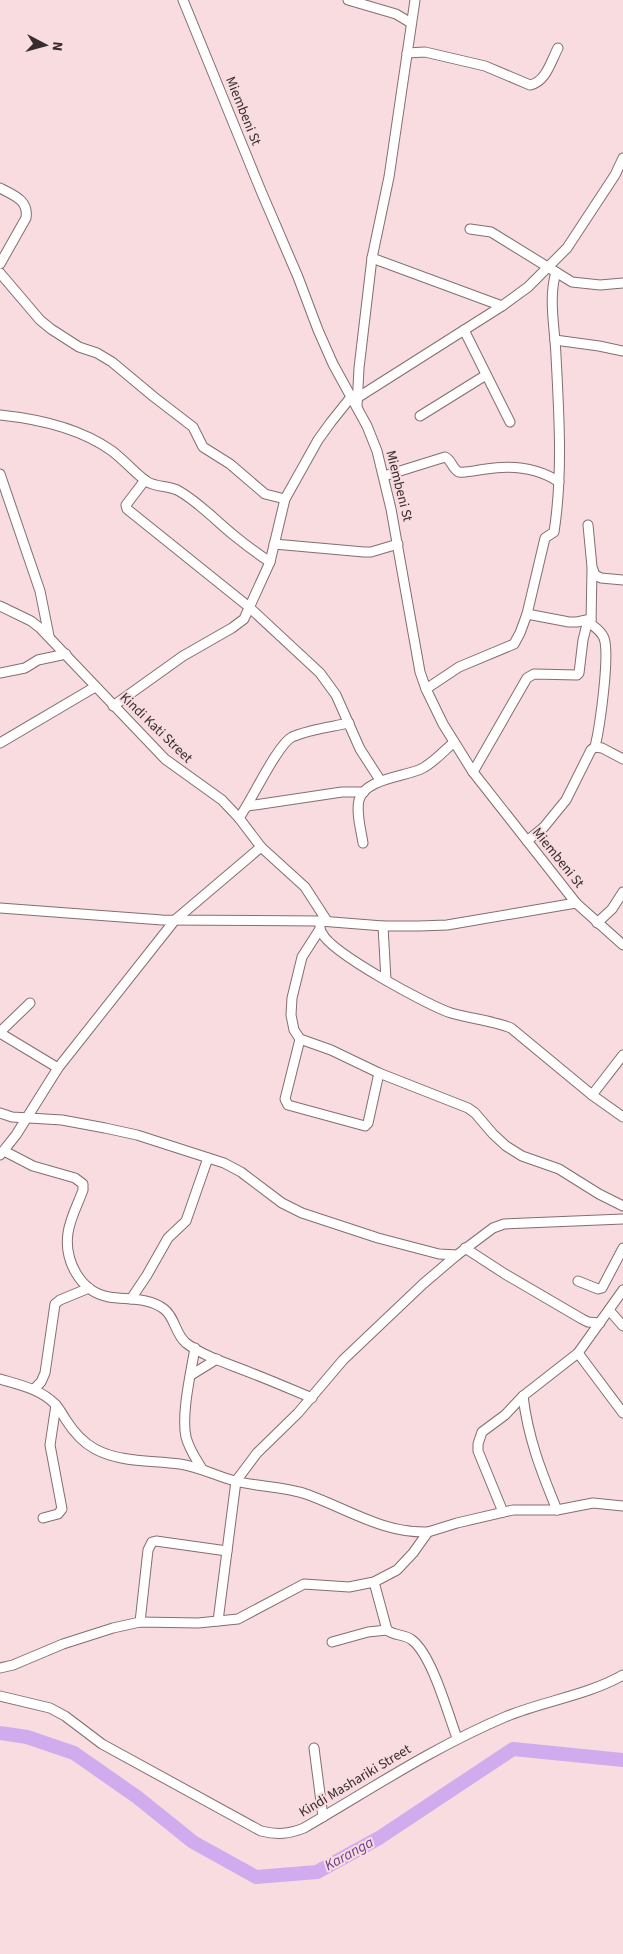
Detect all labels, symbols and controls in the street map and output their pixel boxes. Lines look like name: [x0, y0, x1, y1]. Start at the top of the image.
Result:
north arrow: [20, 20, 70, 70]
text: N: [47, 41, 67, 52]
street label: Miembeni St: [220, 74, 266, 149]
street label: Miembeni St: [381, 448, 418, 524]
street label: Kindi Kati Street: [115, 688, 197, 768]
street label: Miembeni St: [527, 823, 589, 893]
street label: Kindi Mashariki Street: [295, 1739, 415, 1822]
water label: Karanga: [321, 1832, 377, 1876]

